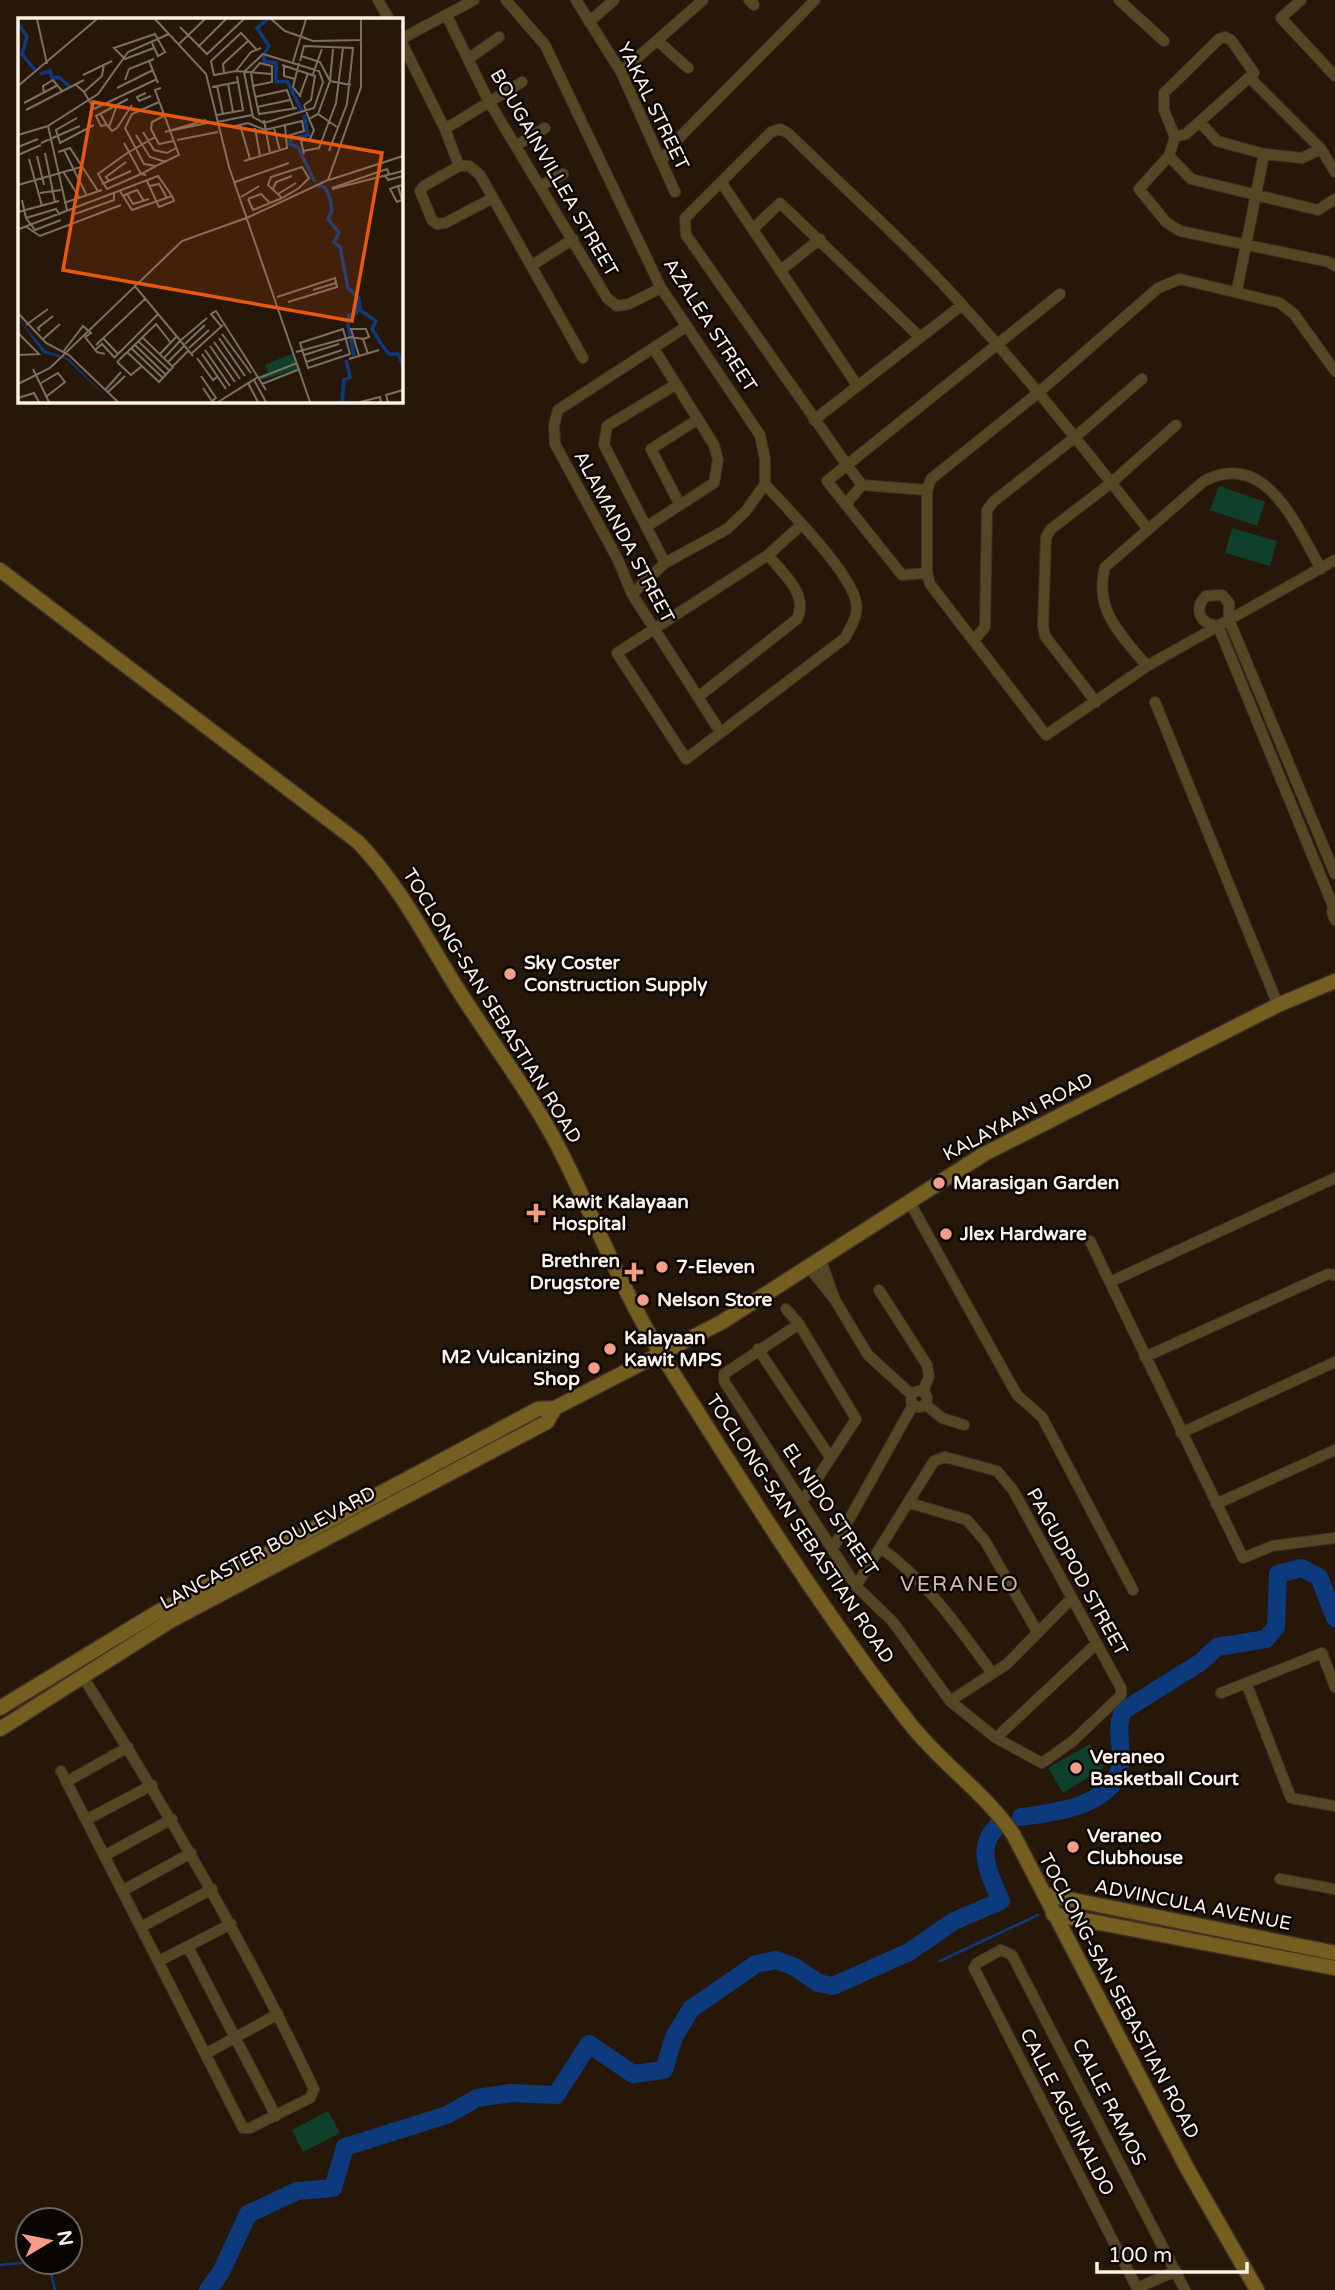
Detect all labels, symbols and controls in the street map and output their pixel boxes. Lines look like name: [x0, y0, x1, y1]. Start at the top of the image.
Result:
inset map: [18, 18, 402, 402]
street label: YAKAL STREET: [613, 38, 694, 174]
street label: BOUGAINVILLEA STREET: [486, 65, 623, 281]
street label: AZALEA STREET: [659, 254, 762, 396]
street label: ALAMANDA STREET: [569, 447, 679, 627]
street label: TOCLONG-SAN SEBASTIAN ROAD: [398, 865, 586, 1147]
place label: Sky Coster Construction Supply: [524, 952, 708, 997]
marker: Sky Coster Construction Supply: [502, 966, 518, 982]
street label: KALAYAAN ROAD: [939, 1068, 1097, 1166]
place label: Marasigan Garden: [953, 1172, 1119, 1195]
marker: Marasigan Garden: [931, 1175, 947, 1191]
place label: Kawit Kalayaan Hospital: [552, 1191, 689, 1236]
marker: Kawit Kalayaan Hospital: [526, 1203, 546, 1223]
place label: Jlex Hardware: [959, 1223, 1087, 1245]
marker: Jlex Hardware: [938, 1226, 954, 1242]
place label: Brethren Drugstore: [530, 1250, 620, 1295]
place label: 7-Eleven: [676, 1256, 755, 1278]
marker: 7-Eleven: [654, 1259, 670, 1275]
marker: Brethren Drugstore: [626, 1264, 642, 1280]
place label: Nelson Store: [657, 1289, 773, 1311]
marker: Nelson Store: [635, 1292, 651, 1308]
place label: Kalayaan Kawit MPS: [624, 1327, 722, 1371]
marker: Kalayaan Kawit MPS: [602, 1341, 618, 1357]
place label: M2 Vulcanizing Shop: [441, 1346, 580, 1391]
marker: M2 Vulcanizing Shop: [586, 1360, 602, 1376]
street label: TOCLONG-SAN SEBASTIAN ROAD: [701, 1390, 899, 1668]
street label: EL NIDO STREET: [777, 1440, 883, 1581]
street label: LANCASTER BOULEVARD: [156, 1482, 380, 1614]
street label: PAGUDPOD STREET: [1022, 1484, 1132, 1660]
district label: VERANEO: [900, 1572, 1020, 1597]
place label: Veraneo Basketball Court: [1090, 1746, 1240, 1790]
marker: Veraneo Basketball Court: [1068, 1760, 1084, 1776]
place label: Veraneo Clubhouse: [1087, 1825, 1183, 1869]
marker: Veraneo Clubhouse: [1065, 1839, 1081, 1855]
street label: TOCLONG-SAN SEBASTIAN ROAD: [1034, 1850, 1204, 2142]
street label: ADVINCULA AVENUE: [1093, 1875, 1293, 1935]
street label: CALLE AGUINALDO: [1015, 2025, 1119, 2199]
street label: CALLE RAMOS: [1068, 2035, 1150, 2169]
north arrow: [14, 2206, 84, 2276]
text: N: [53, 2229, 77, 2248]
scale bar: [1097, 2230, 1248, 2274]
text: 100 m: [1108, 2243, 1172, 2268]

